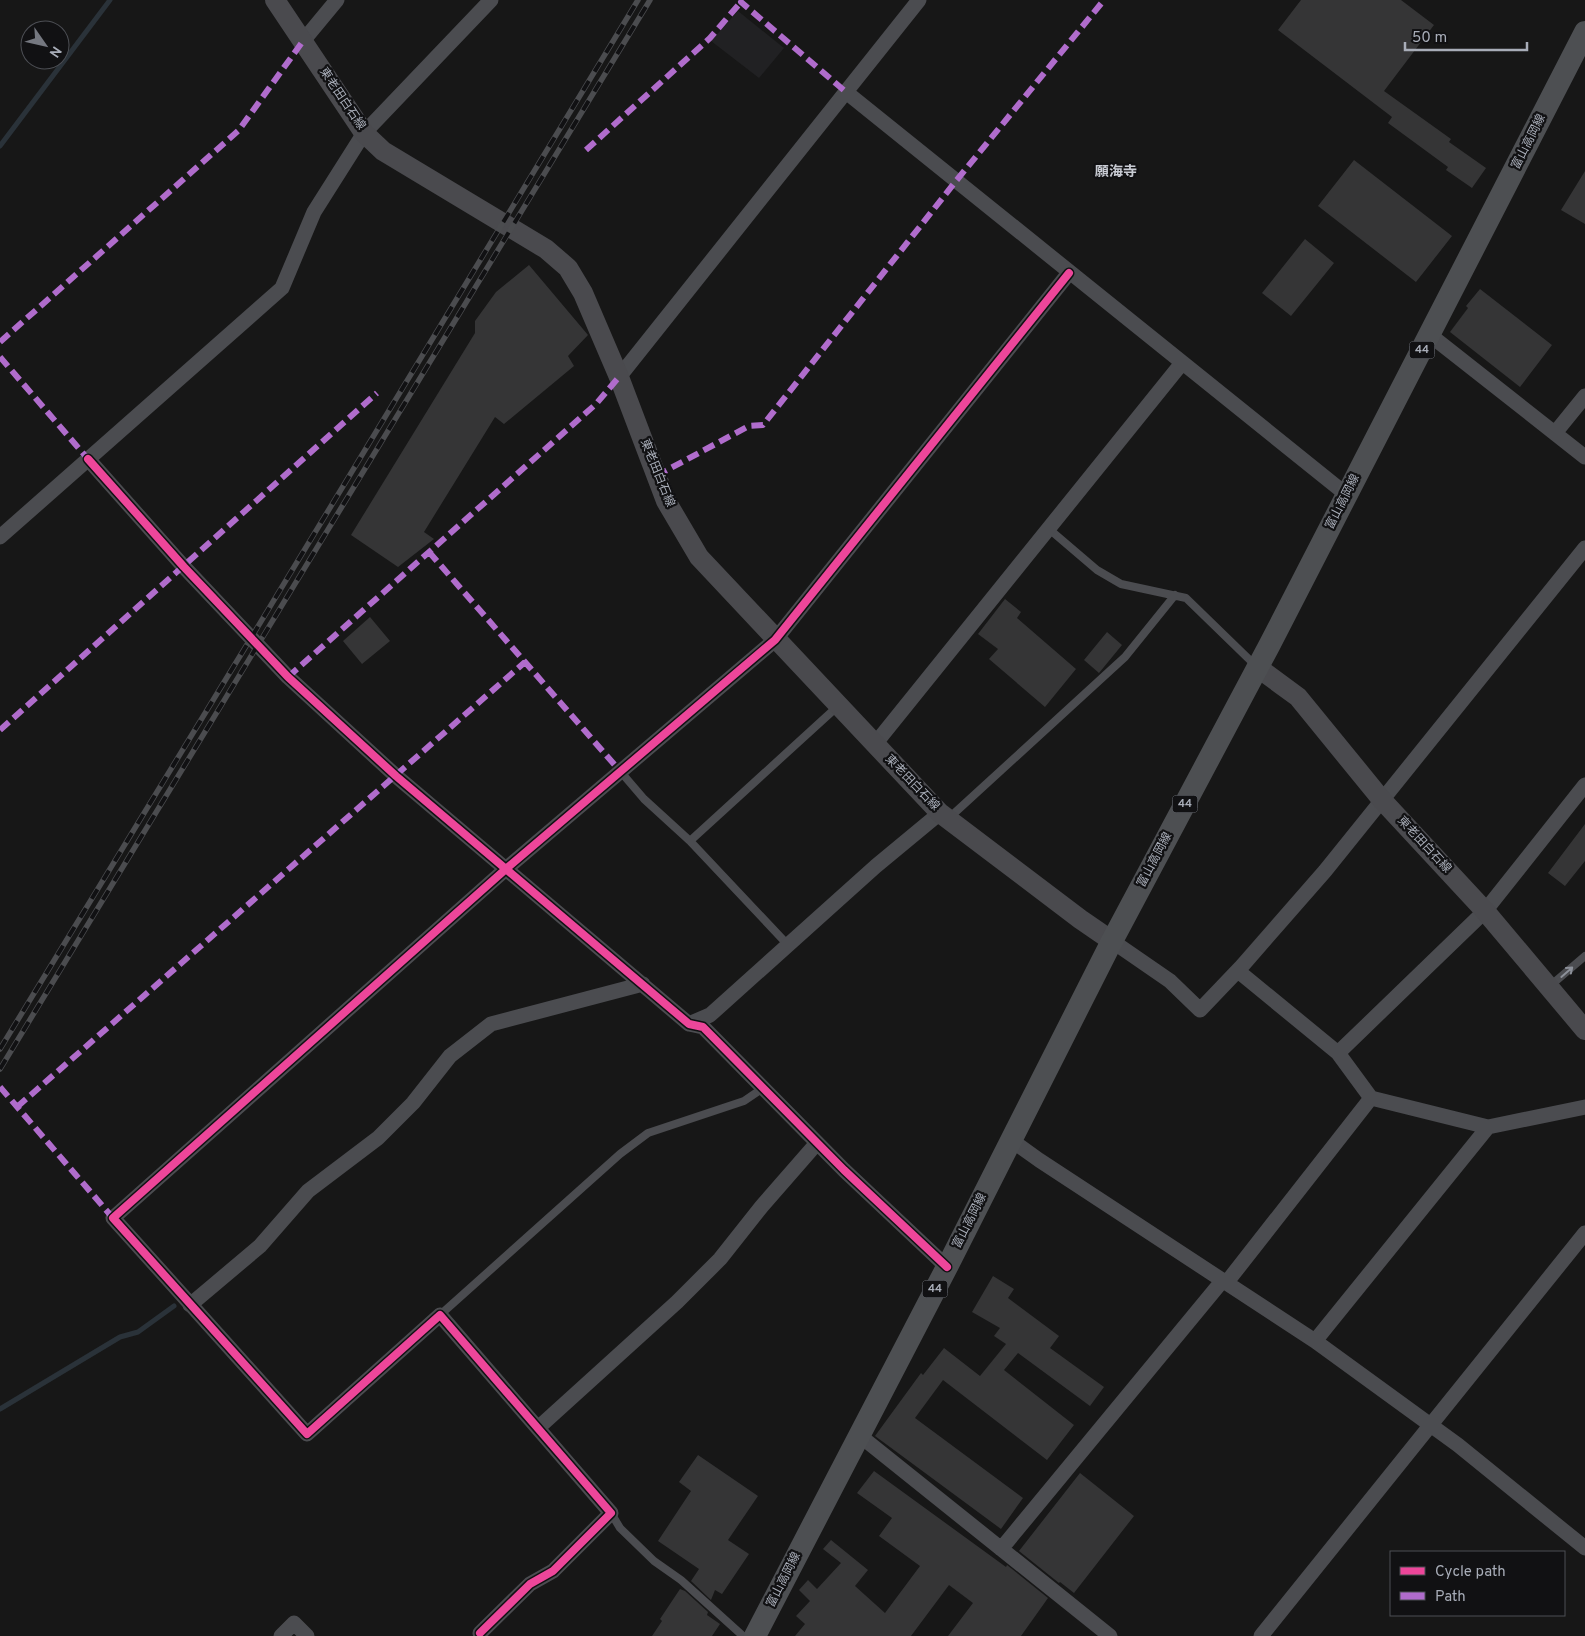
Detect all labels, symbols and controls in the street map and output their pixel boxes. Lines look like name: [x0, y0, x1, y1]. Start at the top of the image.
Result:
north arrow: [20, 20, 70, 70]
scale bar: [1405, 20, 1528, 52]
text: 50 m: [1412, 29, 1447, 48]
text: N: [45, 43, 64, 60]
street label: 東老田白石線: [315, 65, 369, 133]
street label: 富山高岡線: [1508, 112, 1550, 172]
district label: 願海寺: [1095, 164, 1137, 181]
road number: 44: [1410, 342, 1434, 358]
street label: 東老田白石線: [636, 437, 678, 509]
street label: 富山高岡線: [1322, 472, 1364, 532]
street label: 東老田白石線: [881, 752, 943, 814]
road number: 44: [1172, 796, 1198, 812]
street label: 東老田白石線: [1394, 813, 1454, 877]
street label: 富山高岡線: [1134, 830, 1176, 890]
one-way arrow: [1560, 966, 1573, 977]
street label: 富山高岡線: [949, 1191, 991, 1251]
road number: 44: [922, 1280, 948, 1298]
street label: 富山高岡線: [763, 1550, 805, 1610]
legend: [1390, 1551, 1565, 1616]
text: Cycle path: [1435, 1563, 1506, 1582]
text: Path: [1435, 1588, 1466, 1607]

